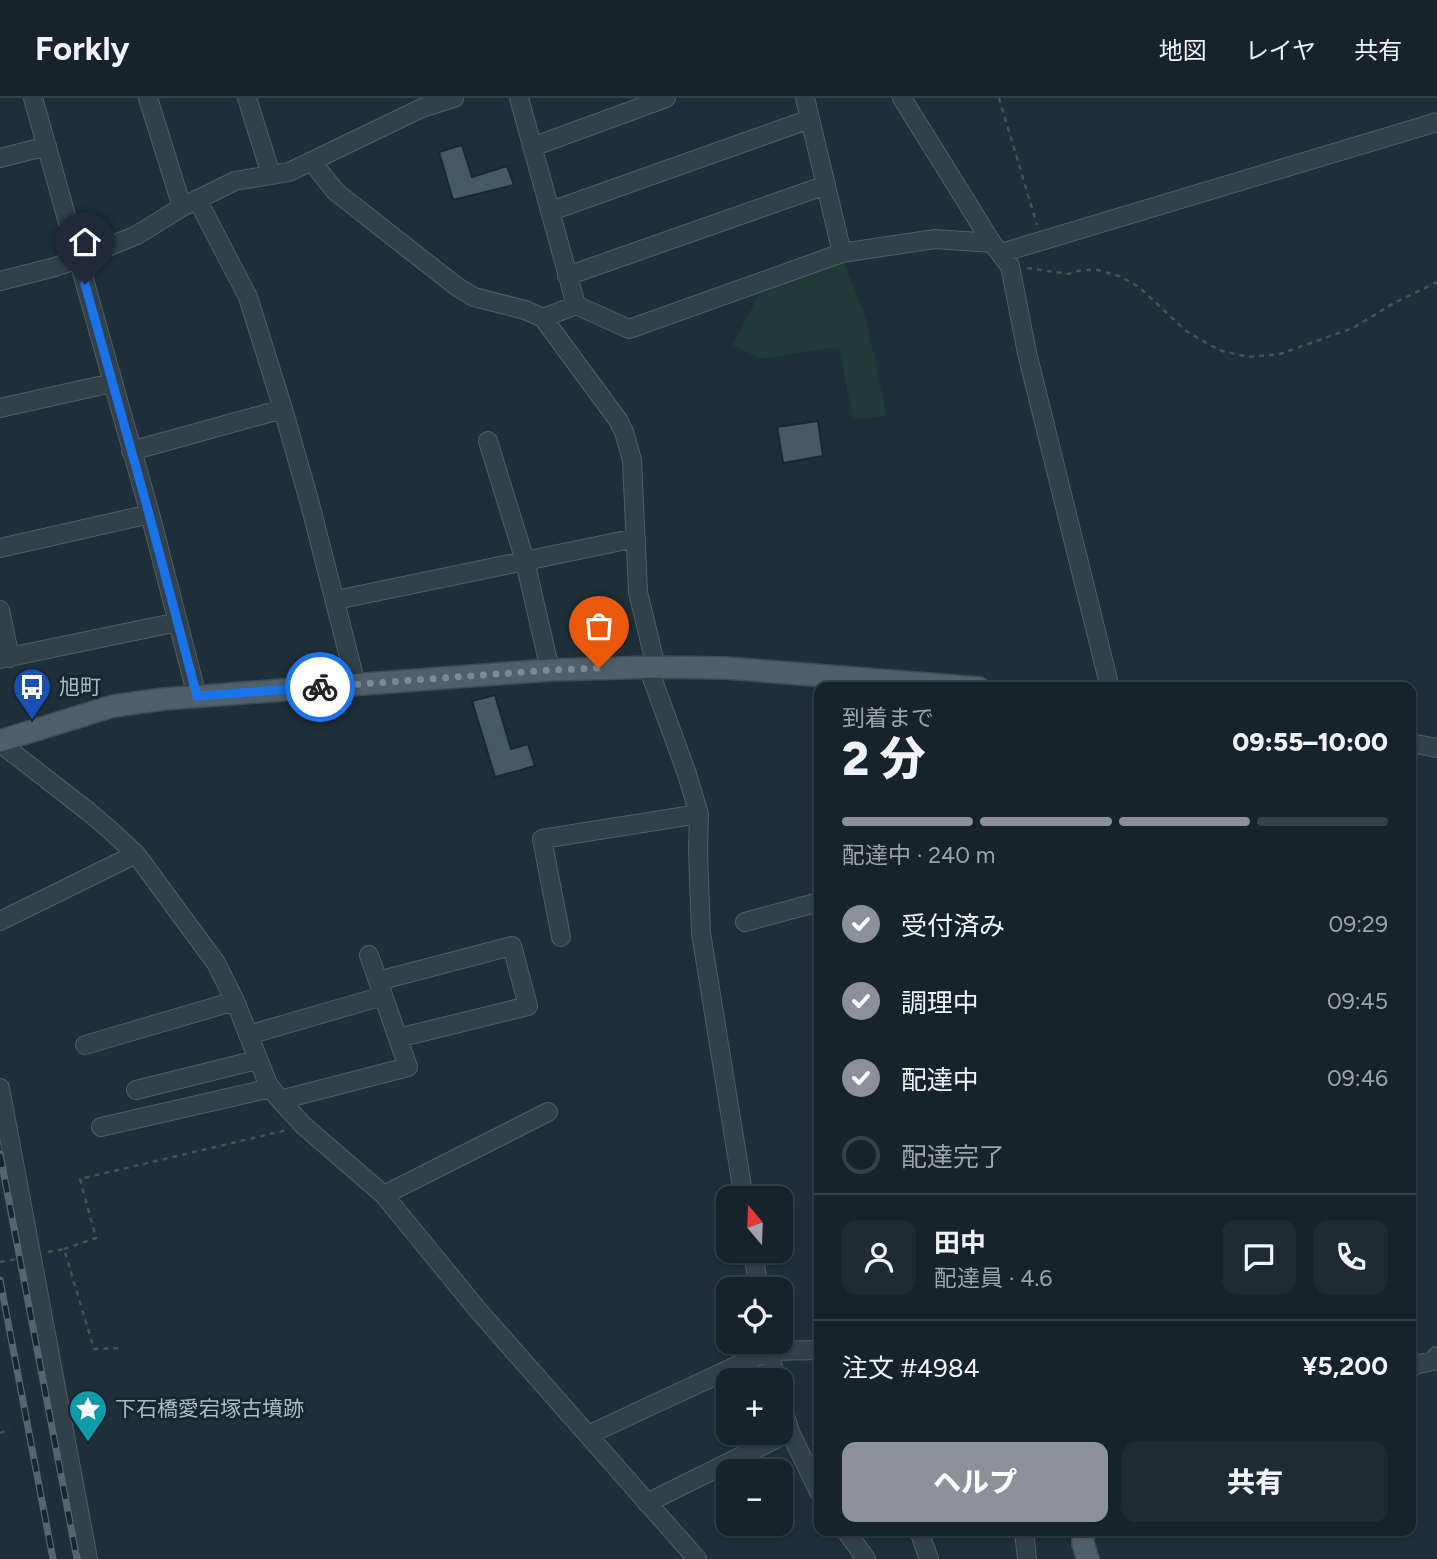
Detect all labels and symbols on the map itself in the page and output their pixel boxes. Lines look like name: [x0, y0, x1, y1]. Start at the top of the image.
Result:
pin: [55, 212, 115, 284]
pin: [569, 596, 629, 668]
courier: [285, 652, 355, 722]
bus stop icon: 旭町: [11, 666, 53, 721]
place label: 旭町: [59, 674, 101, 699]
north arrow: [716, 1186, 793, 1264]
place icon: 下石橋愛宕塚古墳跡: [67, 1388, 109, 1443]
place label: 下石橋愛宕塚古墳跡: [115, 1396, 304, 1421]

